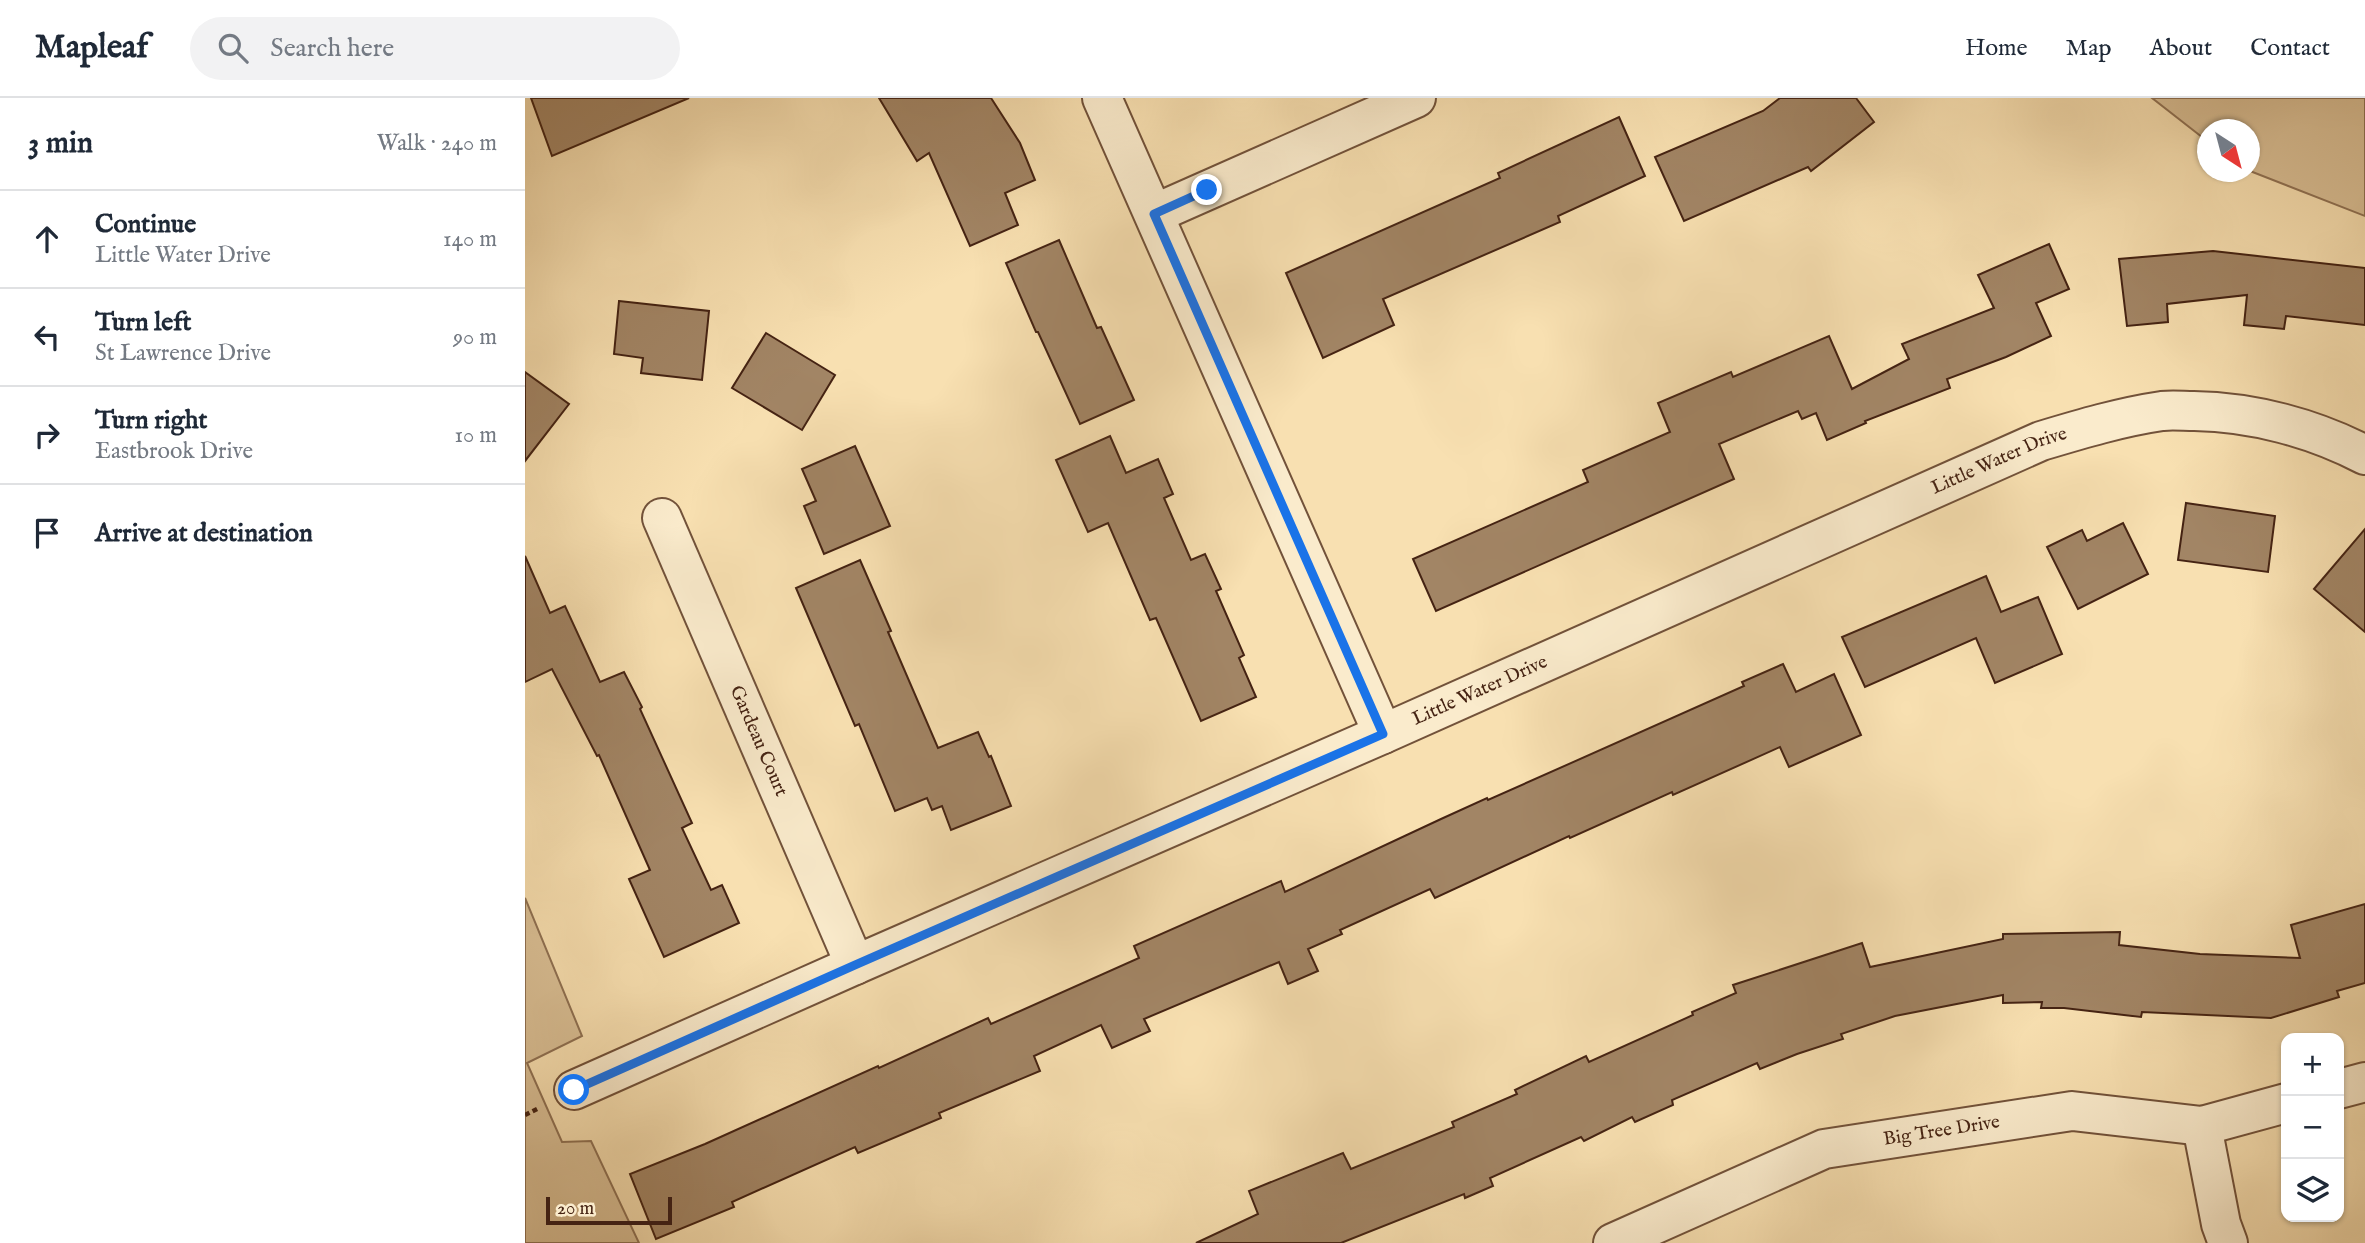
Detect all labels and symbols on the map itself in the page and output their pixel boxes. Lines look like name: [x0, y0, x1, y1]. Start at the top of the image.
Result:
north arrow: [2197, 119, 2260, 182]
route end: [1191, 174, 1222, 205]
street label: Little Water Drive: [1928, 422, 2070, 500]
street label: Little Water Drive: [1409, 650, 1552, 731]
street label: Gardeau Court: [724, 682, 793, 801]
route start: [558, 1074, 589, 1105]
street label: Big Tree Drive: [1882, 1110, 2002, 1152]
scale bar: [546, 1194, 672, 1226]

